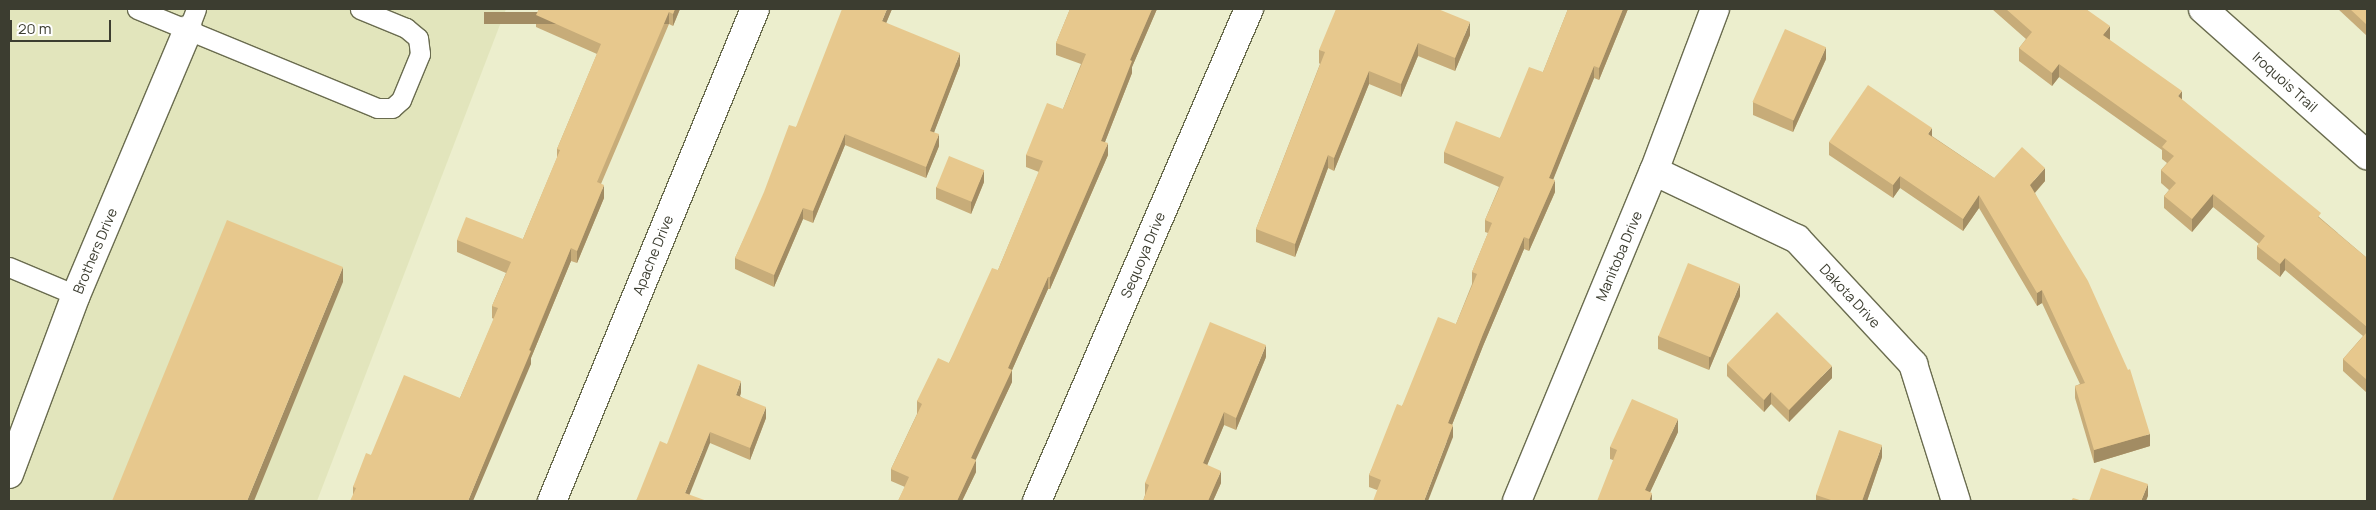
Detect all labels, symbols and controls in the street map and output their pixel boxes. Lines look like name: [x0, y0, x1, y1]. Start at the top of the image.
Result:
scale bar: [12, 10, 114, 42]
text: 20 m: [18, 18, 51, 39]
street label: Iroquois Trail: [2249, 48, 2321, 116]
street label: Brothers Drive: [69, 206, 121, 296]
street label: Manitoba Drive: [1592, 208, 1646, 304]
street label: Sequoya Drive: [1117, 209, 1169, 301]
street label: Apache Drive: [629, 213, 677, 297]
street label: Dakota Drive: [1816, 261, 1884, 331]

